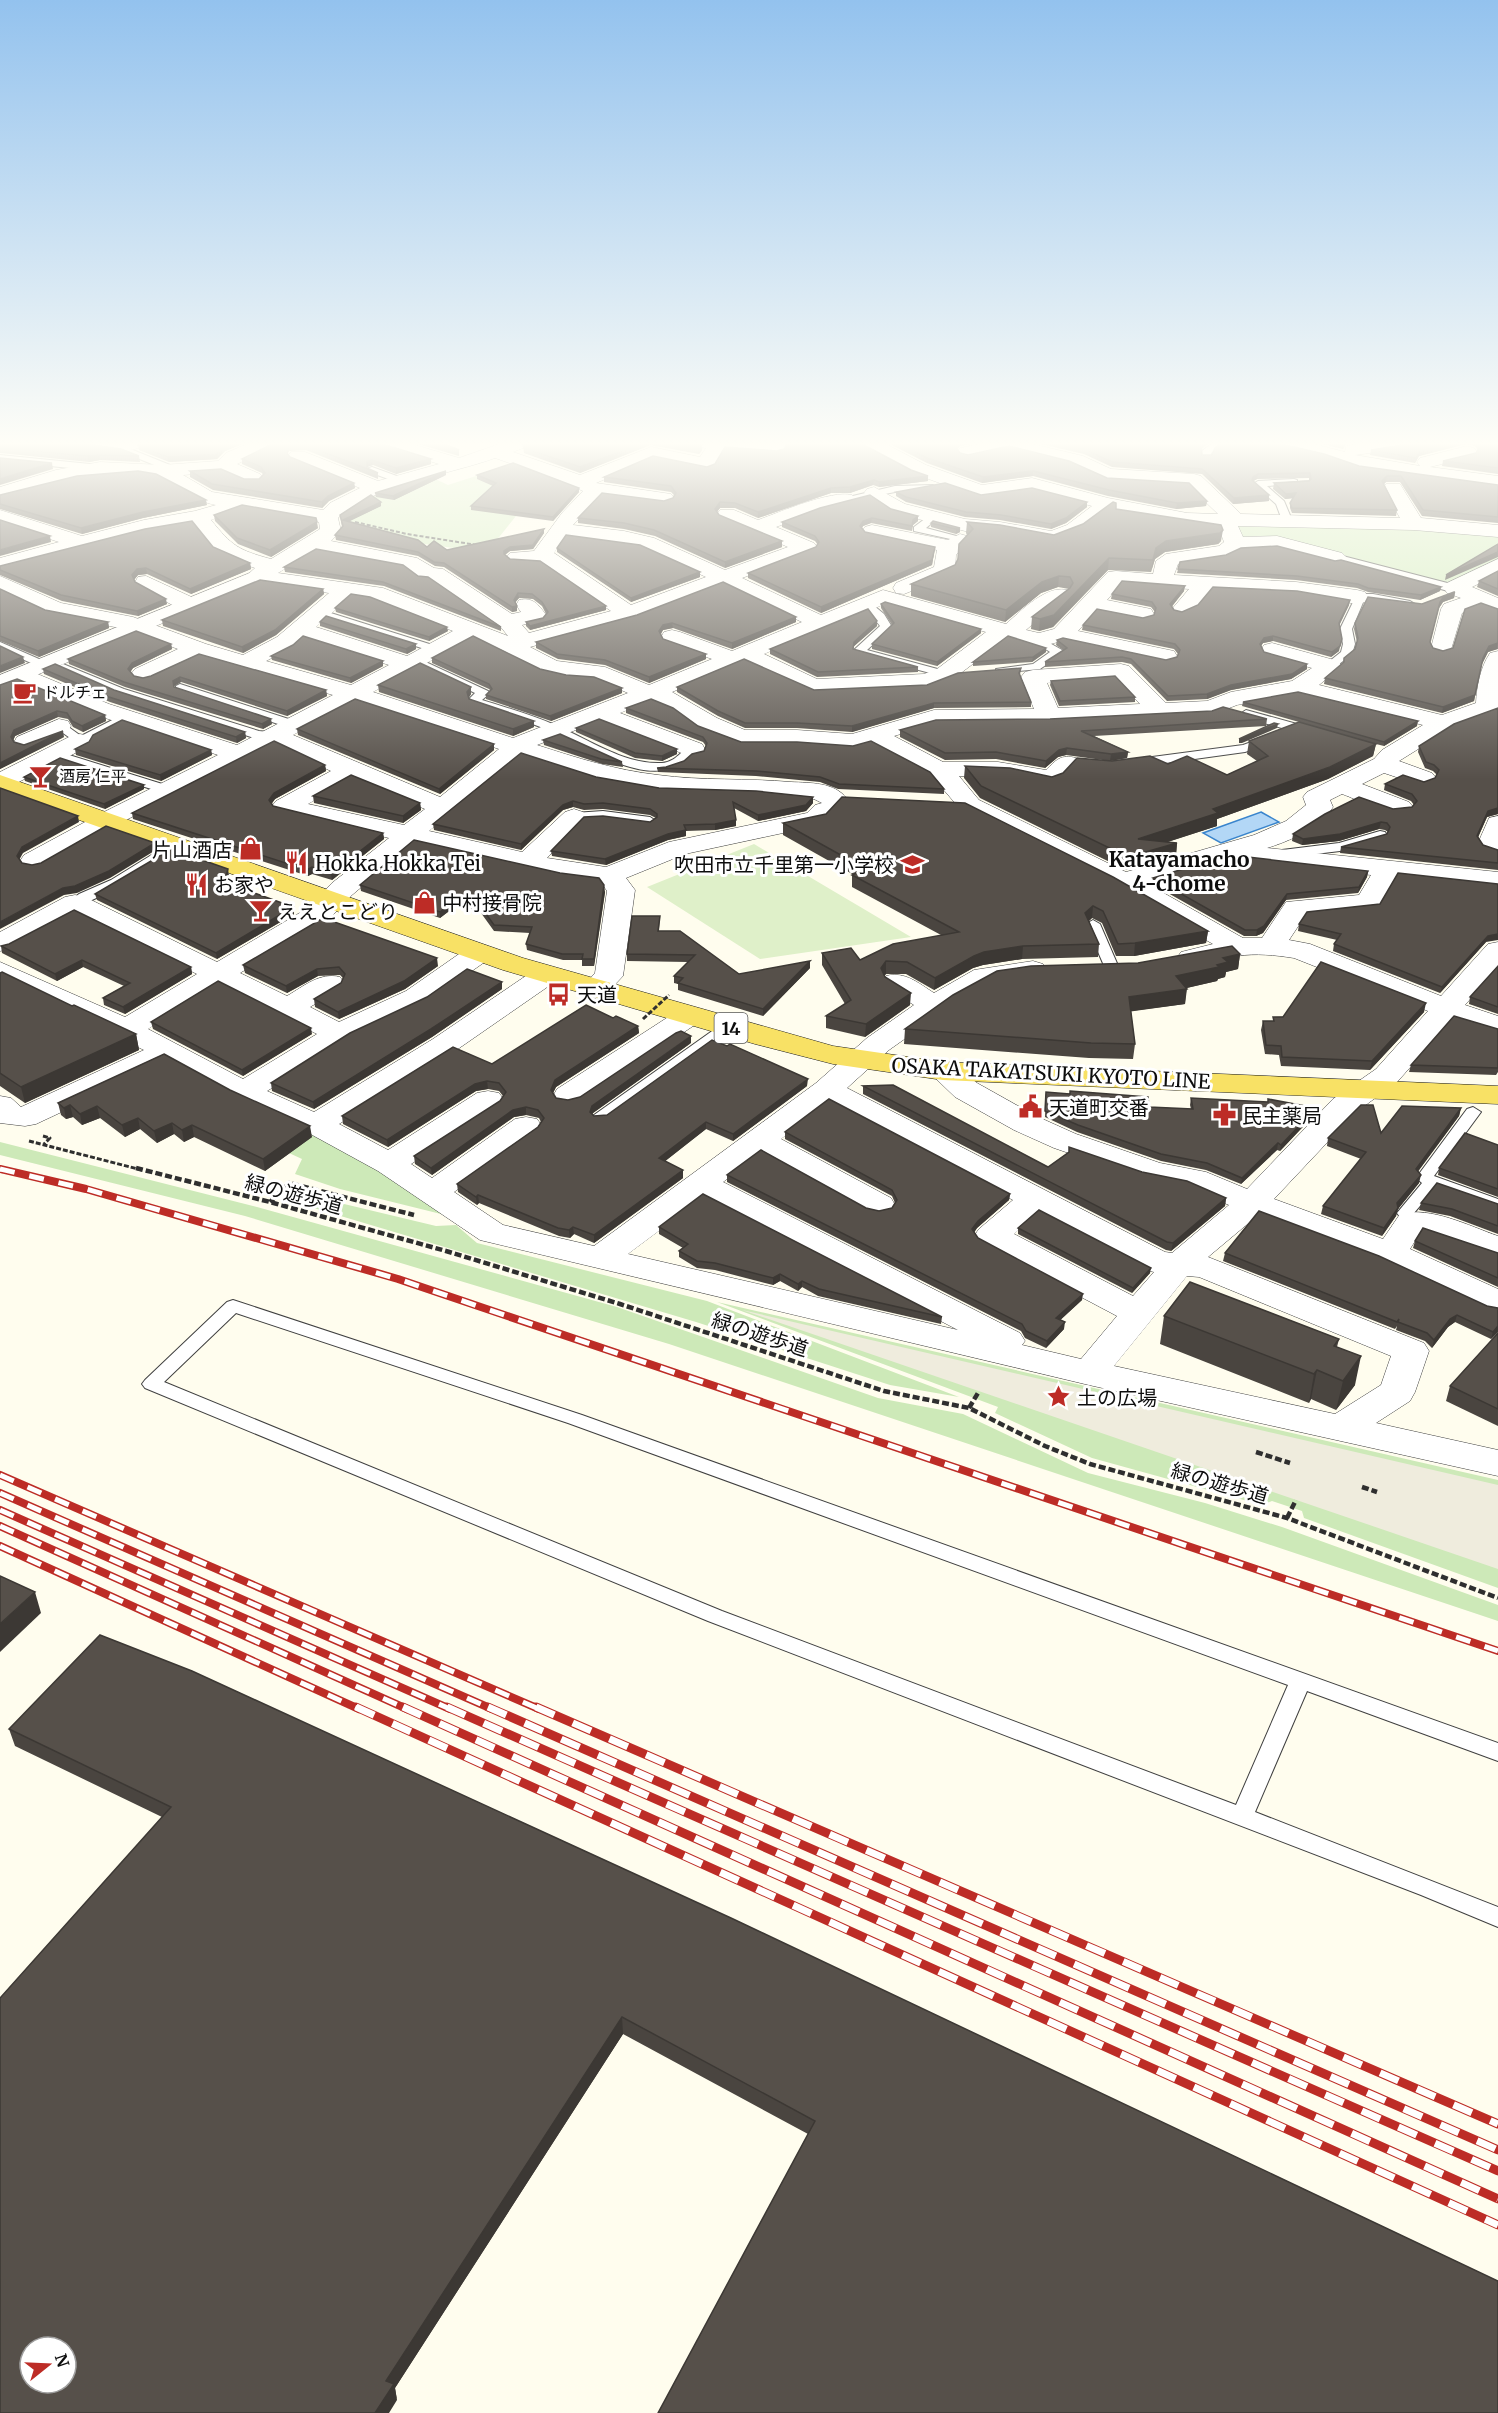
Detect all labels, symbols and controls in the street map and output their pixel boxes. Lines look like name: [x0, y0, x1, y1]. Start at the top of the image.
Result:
cafe icon: ドルチェ: [12, 679, 38, 705]
place label: ドルチェ: [43, 682, 107, 702]
bar icon: 酒房 仁平: [28, 763, 54, 789]
place label: 酒房 仁平: [59, 766, 127, 786]
shop icon: 片山酒店: [237, 836, 263, 862]
place label: 片山酒店: [152, 837, 232, 862]
district label: Katayamacho 4-chome: [1109, 846, 1249, 897]
restaurant icon: Hokka Hokka Tei: [284, 850, 310, 876]
place label: Hokka Hokka Tei: [315, 851, 481, 876]
school or university icon: 吹田市立千里第一小学校: [899, 851, 925, 877]
place label: 吹田市立千里第一小学校: [674, 852, 894, 877]
restaurant icon: お家や: [183, 871, 209, 897]
place label: お家や: [214, 872, 274, 897]
shop icon: 中村接骨院: [411, 889, 437, 915]
place label: 中村接骨院: [442, 890, 542, 915]
bar icon: ええとこどり: [247, 898, 273, 924]
place label: ええとこどり: [278, 899, 398, 924]
bus stop icon: 天道: [546, 981, 572, 1007]
place label: 天道: [577, 982, 617, 1007]
road number: 14: [714, 1013, 748, 1043]
street label: OSAKA TAKATSUKI KYOTO LINE: [891, 1052, 1211, 1094]
public building icon: 天道町交番: [1018, 1094, 1044, 1120]
place label: 天道町交番: [1049, 1095, 1149, 1120]
pharmacy icon: 民主薬局: [1211, 1102, 1237, 1128]
place label: 民主薬局: [1242, 1103, 1322, 1128]
street label: 緑の遊歩道: [242, 1169, 346, 1219]
street label: 緑の遊歩道: [709, 1307, 811, 1361]
place icon: 土の広場: [1046, 1384, 1072, 1410]
place label: 土の広場: [1077, 1385, 1157, 1410]
street label: 緑の遊歩道: [1168, 1457, 1272, 1509]
north arrow: [18, 2335, 78, 2395]
text: N: [51, 2351, 74, 2370]

